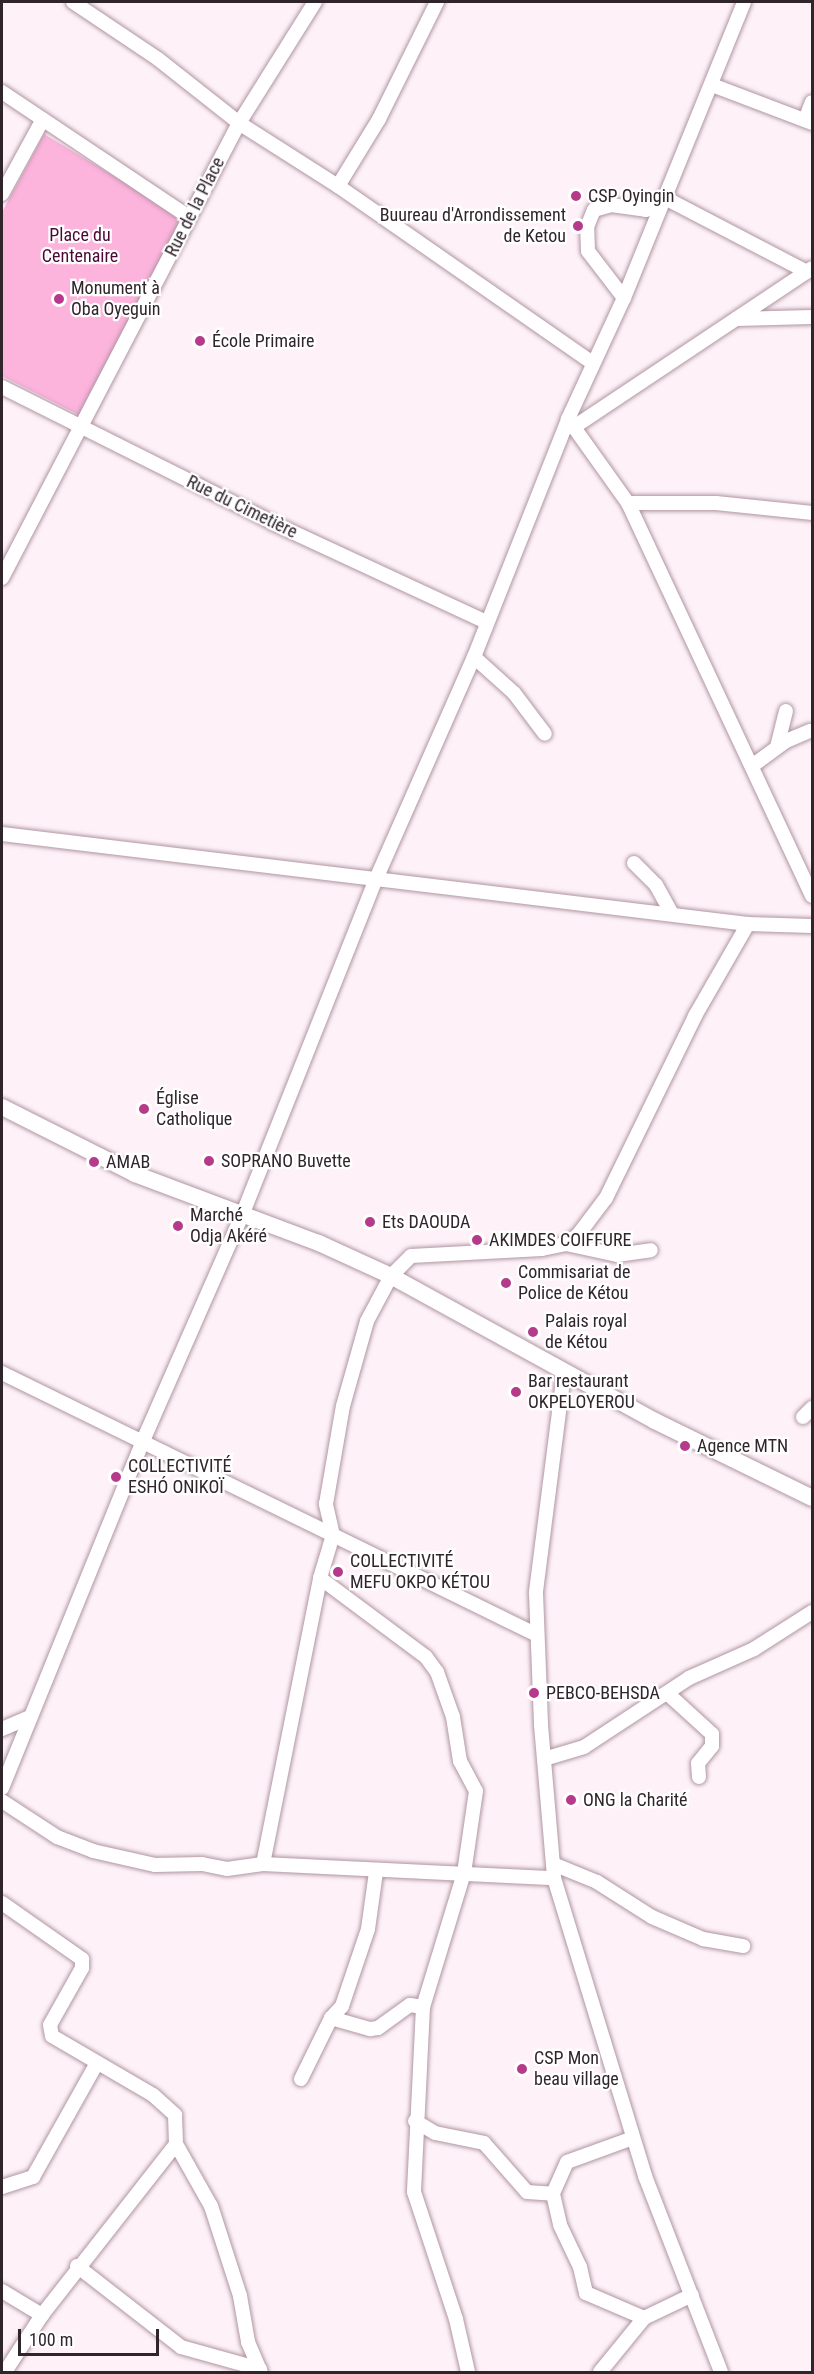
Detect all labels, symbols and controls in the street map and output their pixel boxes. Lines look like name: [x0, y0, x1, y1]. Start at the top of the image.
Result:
street label: Rue de la Place: [161, 154, 229, 260]
place label: CSP Oyingin: [588, 185, 675, 207]
marker: CSP Oyingin: [569, 189, 583, 203]
place label: Buureau d'Arrondissement de Ketou: [380, 205, 566, 248]
marker: Buureau d'Arrondissement de Ketou: [571, 219, 585, 233]
park label: Place du Centenaire: [42, 225, 118, 268]
place label: Monument à Oba Oyeguin: [71, 278, 161, 320]
marker: Monument à Oba Oyeguin: [52, 292, 66, 306]
place label: École Primaire: [212, 330, 314, 352]
marker: École Primaire: [193, 334, 207, 348]
street label: Rue du Cimetière: [183, 471, 301, 543]
place label: Église Catholique: [156, 1088, 232, 1130]
marker: Église Catholique: [137, 1102, 151, 1116]
place label: SOPRANO Buvette: [221, 1150, 351, 1172]
place label: AMAB: [106, 1151, 150, 1173]
marker: SOPRANO Buvette: [202, 1154, 216, 1168]
marker: AMAB: [87, 1155, 101, 1169]
place label: Marché Odja Akéré: [190, 1205, 267, 1248]
place label: Ets DAOUDA: [382, 1211, 470, 1233]
marker: Ets DAOUDA: [363, 1215, 377, 1229]
marker: Marché Odja Akéré: [171, 1219, 185, 1233]
place label: AKIMDES COIFFURE: [489, 1229, 631, 1251]
marker: AKIMDES COIFFURE: [470, 1233, 484, 1247]
place label: Commisariat de Police de Kétou: [518, 1262, 630, 1304]
marker: Commisariat de Police de Kétou: [499, 1276, 513, 1290]
place label: Palais royal de Kétou: [545, 1311, 627, 1354]
marker: Palais royal de Kétou: [526, 1325, 540, 1339]
place label: Bar restaurant OKPELOYEROU: [528, 1371, 635, 1414]
marker: Bar restaurant OKPELOYEROU: [509, 1385, 523, 1399]
place label: Agence MTN: [697, 1435, 788, 1457]
marker: Agence MTN: [678, 1439, 692, 1453]
place label: COLLECTIVITÉ ESHÓ ONIKOÏ: [128, 1456, 232, 1498]
marker: COLLECTIVITÉ ESHÓ ONIKOÏ: [109, 1470, 123, 1484]
place label: COLLECTIVITÉ MEFU OKPO KÉTOU: [350, 1551, 490, 1594]
marker: COLLECTIVITÉ MEFU OKPO KÉTOU: [331, 1565, 345, 1579]
place label: PEBCO-BEHSDA: [546, 1682, 660, 1704]
marker: PEBCO-BEHSDA: [527, 1686, 541, 1700]
place label: ONG la Charité: [583, 1789, 688, 1811]
marker: ONG la Charité: [564, 1793, 578, 1807]
place label: CSP Mon beau village: [534, 2048, 619, 2090]
marker: CSP Mon beau village: [515, 2062, 529, 2076]
scale bar: [21, 2317, 162, 2355]
text: 100 m: [29, 2329, 73, 2350]

